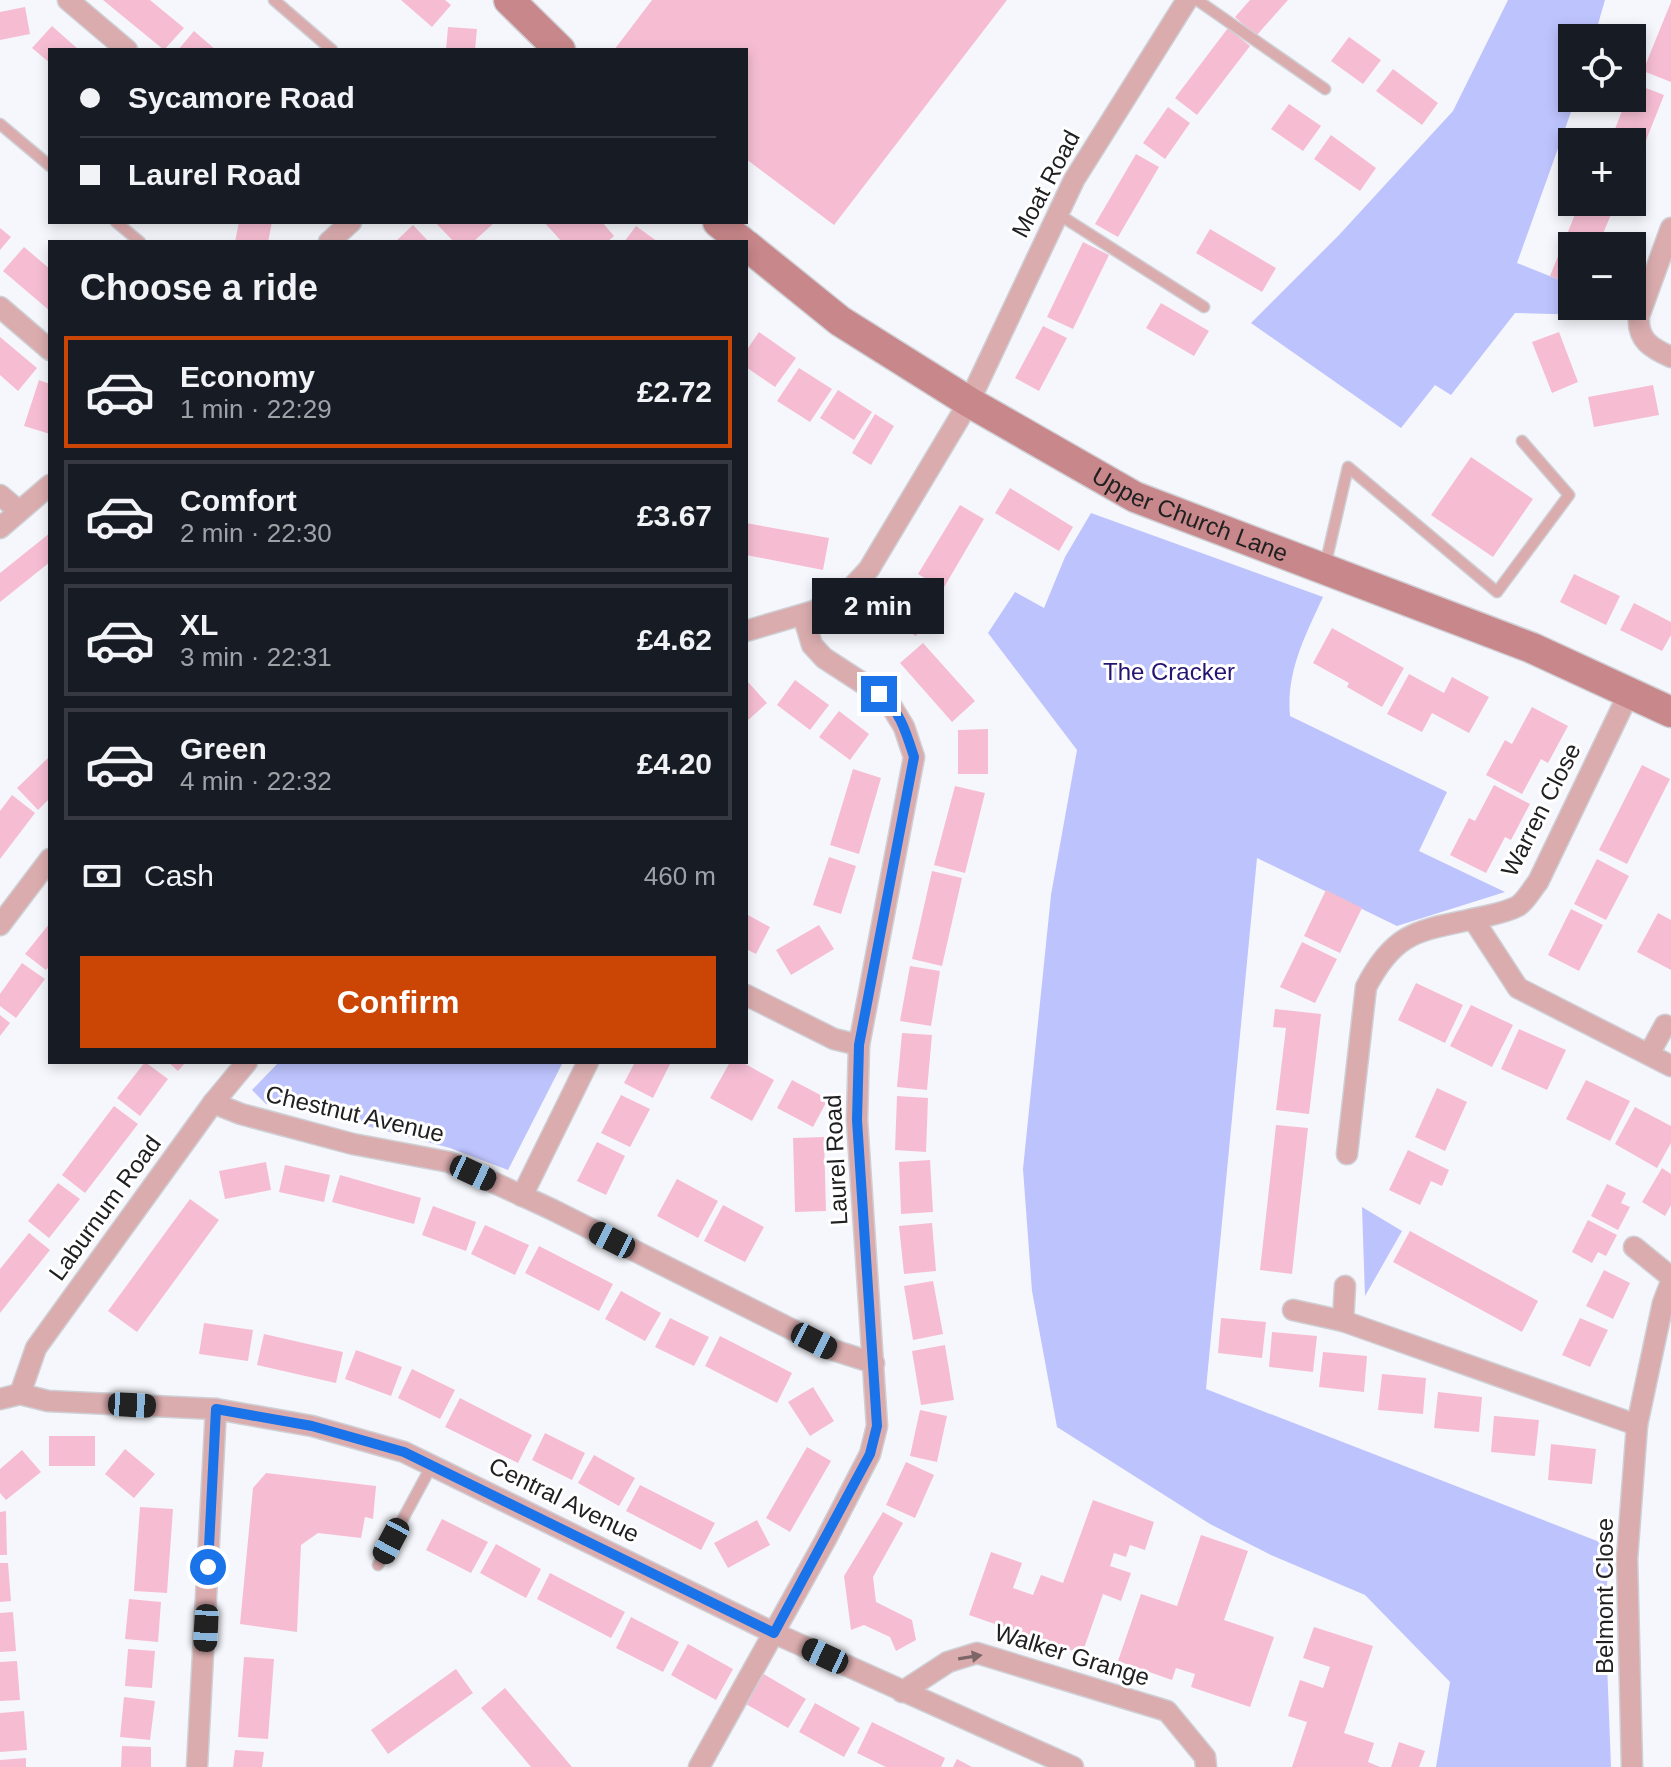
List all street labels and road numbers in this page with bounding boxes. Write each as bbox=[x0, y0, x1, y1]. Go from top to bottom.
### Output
street label: Moat Road bbox=[1006, 126, 1085, 242]
street label: Upper Church Lane bbox=[1088, 461, 1292, 567]
street label: Warren Close bbox=[1495, 739, 1586, 881]
street label: Chestnut Avenue bbox=[263, 1080, 447, 1147]
street label: Laurel Road bbox=[819, 1094, 852, 1226]
street label: Laburnum Road bbox=[43, 1130, 166, 1285]
street label: Central Avenue bbox=[485, 1452, 644, 1548]
street label: Belmont Close bbox=[1591, 1518, 1618, 1674]
street label: Walker Grange bbox=[991, 1618, 1153, 1691]

